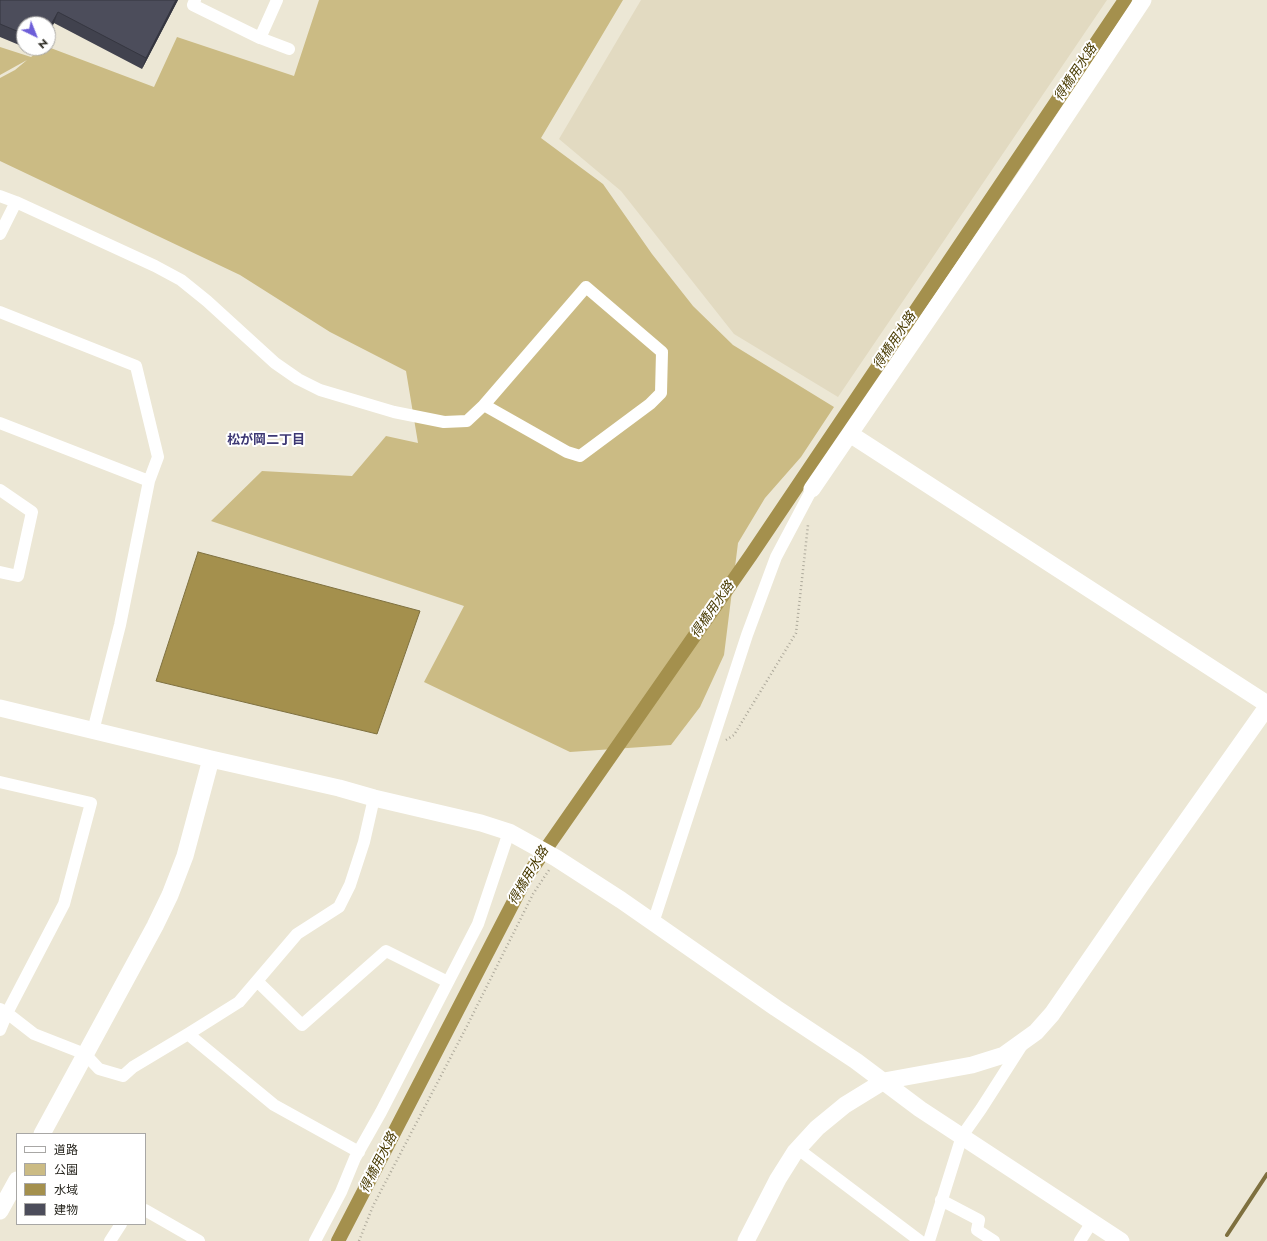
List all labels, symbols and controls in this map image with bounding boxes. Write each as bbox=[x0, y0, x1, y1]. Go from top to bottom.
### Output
north arrow bbox=[16, 16, 56, 56]
text: N bbox=[35, 35, 52, 53]
water label: 得橋用水路 bbox=[1051, 42, 1101, 104]
water label: 得橋用水路 bbox=[870, 310, 920, 372]
district label: 松が岡二丁目 bbox=[227, 433, 305, 449]
water label: 得橋用水路 bbox=[688, 579, 738, 641]
water label: 得橋用水路 bbox=[506, 844, 552, 908]
water label: 得橋用水路 bbox=[357, 1131, 401, 1195]
legend bbox=[16, 1133, 146, 1225]
text: 道路 bbox=[54, 1141, 78, 1159]
text: 公園 bbox=[54, 1161, 78, 1179]
text: 水域 bbox=[54, 1181, 78, 1199]
text: 建物 bbox=[54, 1201, 78, 1219]

